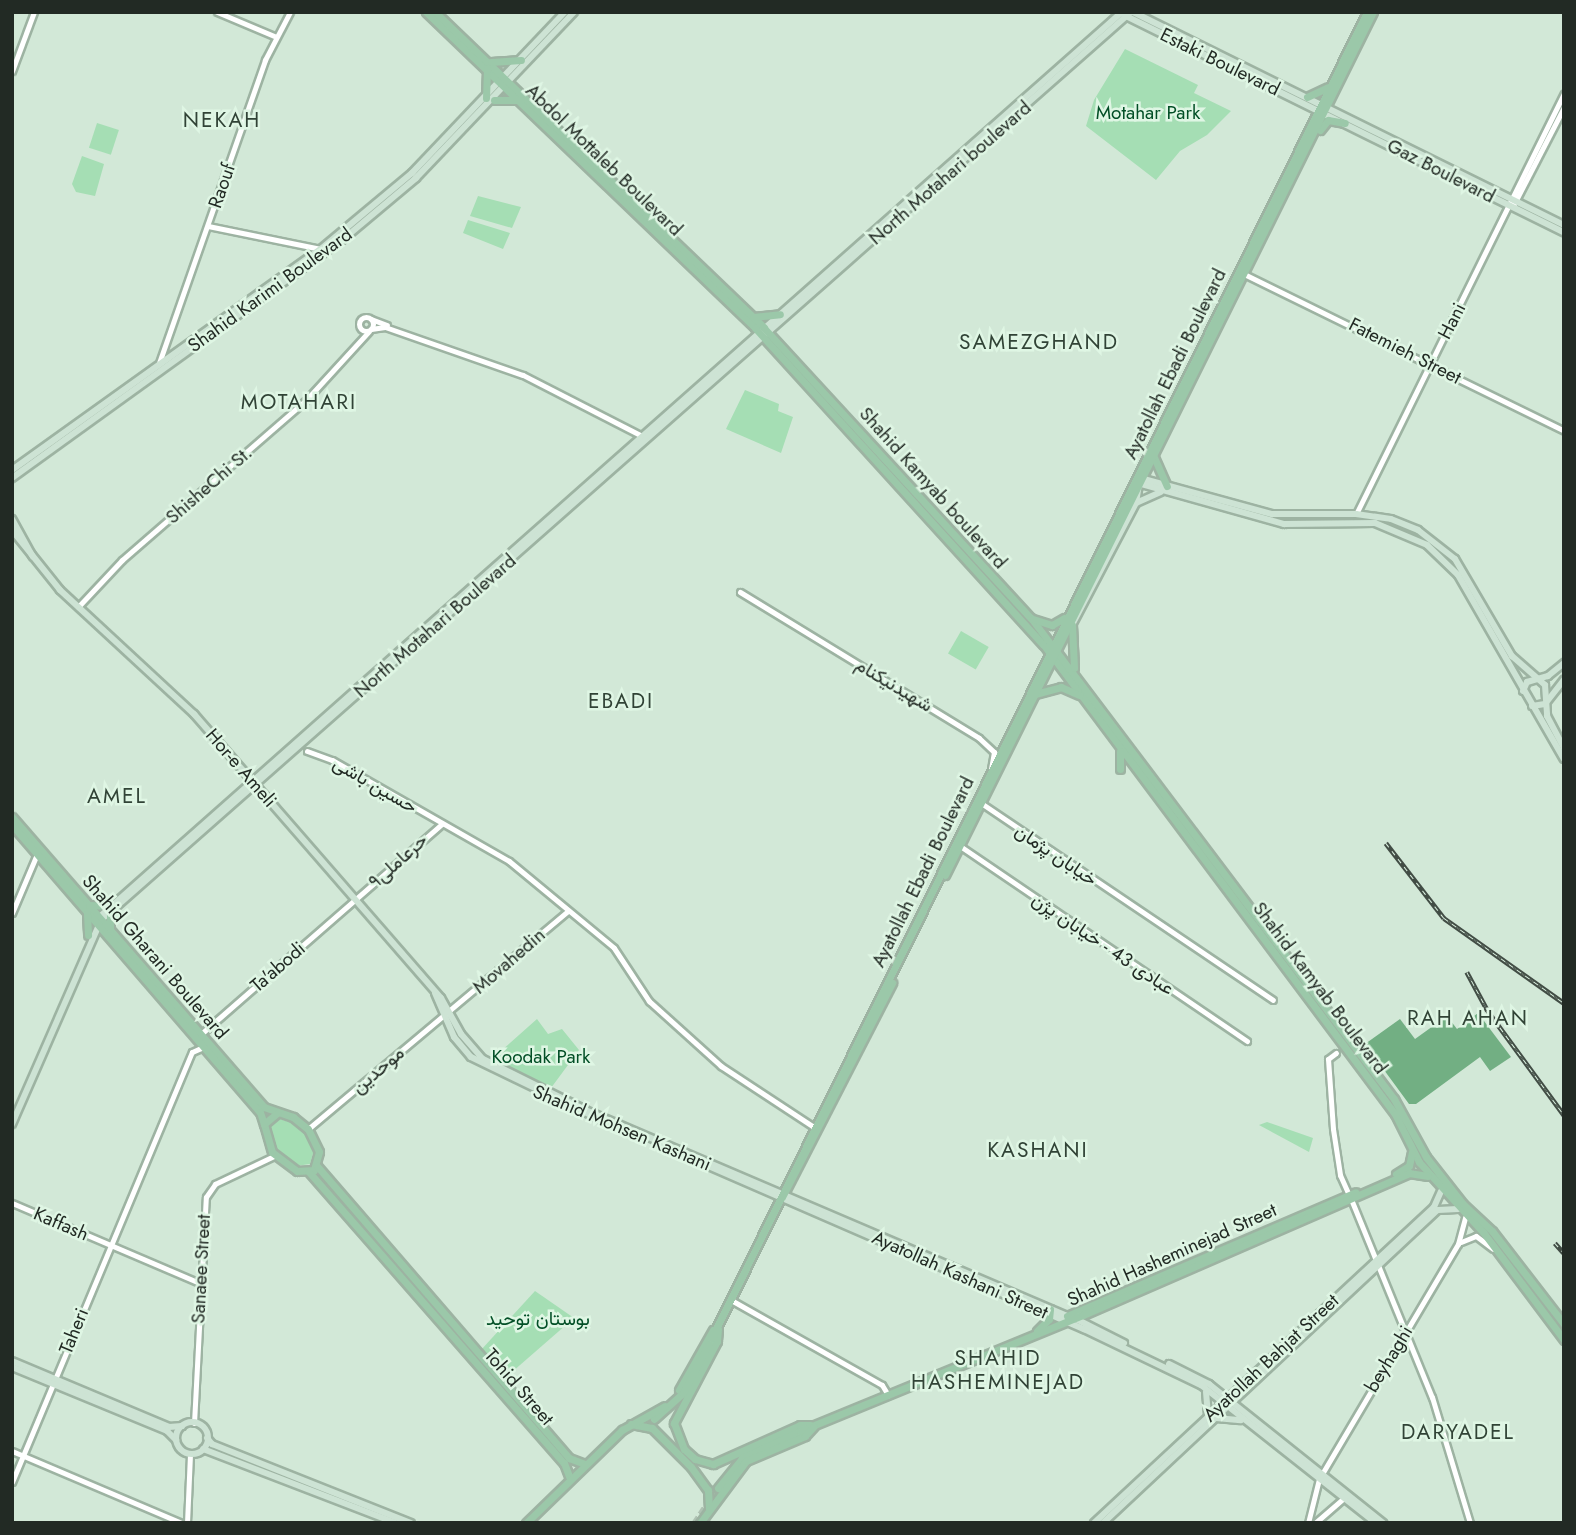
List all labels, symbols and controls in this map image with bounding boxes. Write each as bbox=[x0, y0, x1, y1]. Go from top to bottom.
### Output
street label: Estaki Boulevard bbox=[1156, 23, 1284, 101]
street label: Abdol Mottaleb Boulevard bbox=[521, 79, 687, 241]
street label: North Motahari boulevard bbox=[864, 96, 1036, 250]
park label: Motahar Park bbox=[1096, 102, 1200, 124]
district label: NEKAH bbox=[183, 107, 261, 133]
street label: Gaz Boulevard bbox=[1383, 134, 1499, 208]
street label: Raouf bbox=[204, 161, 240, 211]
street label: Shahid Karimi Boulevard bbox=[183, 223, 357, 357]
street label: Ayatollah Ebadi Boulevard bbox=[1119, 265, 1231, 463]
street label: Hani bbox=[1433, 299, 1471, 343]
street label: Fatemieh Street bbox=[1345, 313, 1465, 389]
district label: SAMEZGHAND bbox=[960, 329, 1118, 355]
district label: MOTAHARI bbox=[242, 389, 356, 415]
street label: Shahid Kamyab boulevard bbox=[854, 403, 1012, 573]
street label: ShisheChi St. bbox=[161, 441, 257, 529]
street label: North Motahari Boulevard bbox=[349, 549, 521, 703]
street label: شهیدنیکنام bbox=[851, 653, 937, 717]
district label: EBADI bbox=[589, 688, 653, 714]
street label: Hor-e Ameli bbox=[201, 724, 281, 812]
street label: حسین باشی bbox=[329, 752, 421, 818]
street label: Ayatollah Ebadi Boulevard bbox=[867, 773, 979, 971]
district label: AMEL bbox=[88, 783, 146, 809]
street label: خیابان پژمان bbox=[1011, 819, 1101, 891]
street label: حرعاملی۹ bbox=[364, 829, 432, 893]
street label: Shahid Gharani Boulevard bbox=[77, 870, 233, 1044]
street label: عبادی 43 - خیابان پژن bbox=[1028, 888, 1178, 1000]
street label: Shahid Kamyab Boulevard bbox=[1248, 898, 1392, 1078]
street label: Movahedin bbox=[468, 923, 550, 999]
street label: Ta'abodi bbox=[246, 937, 310, 997]
district label: RAH AHAN bbox=[1408, 1005, 1528, 1031]
street label: موحدین bbox=[347, 1041, 409, 1099]
park label: Koodak Park bbox=[492, 1046, 590, 1068]
street label: Shahid Mohsen Kashani bbox=[529, 1080, 715, 1176]
district label: KASHANI bbox=[988, 1137, 1088, 1163]
street label: Shahid Hasheminejad Street bbox=[1064, 1199, 1280, 1311]
street label: Kaffash bbox=[30, 1202, 92, 1246]
street label: Sanaee Street bbox=[187, 1214, 215, 1324]
street label: Ayatollah Kashani Street bbox=[868, 1226, 1052, 1324]
street label: Ayatollah Bahjat Street bbox=[1199, 1289, 1343, 1427]
street label: Taheri bbox=[55, 1305, 93, 1357]
park label: بوستان توحید bbox=[486, 1308, 590, 1330]
street label: beyhaghi bbox=[1360, 1322, 1418, 1396]
street label: Tohid Street bbox=[480, 1344, 558, 1430]
district label: SHAHID HASHEMINEJAD bbox=[912, 1345, 1084, 1395]
district label: DARYADEL bbox=[1402, 1419, 1514, 1445]

